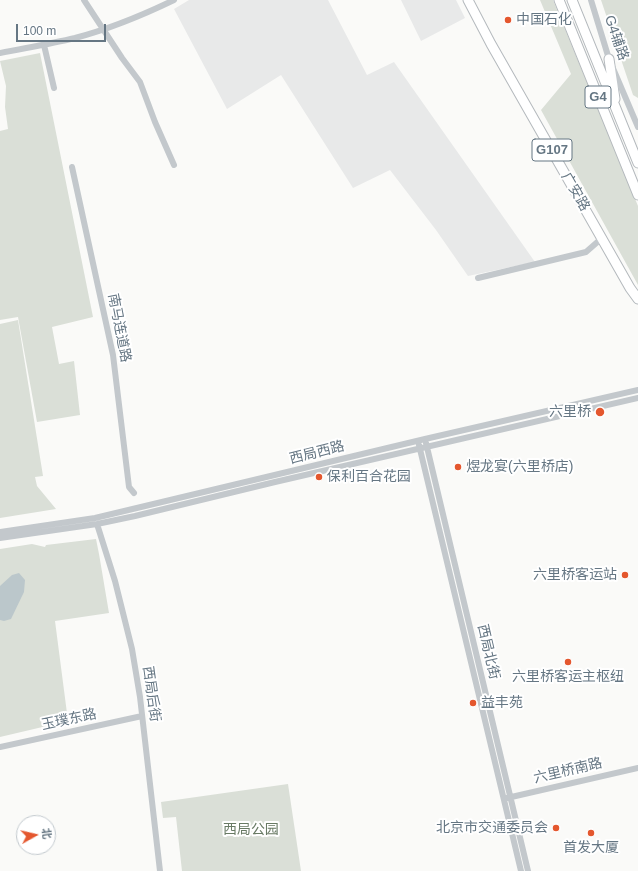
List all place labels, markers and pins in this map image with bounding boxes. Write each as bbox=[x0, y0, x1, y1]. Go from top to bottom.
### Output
place label: 中国石化 bbox=[516, 12, 572, 28]
marker: 中国石化 bbox=[503, 15, 513, 25]
place label: 六里桥 bbox=[549, 404, 591, 420]
marker: 六里桥 bbox=[594, 406, 606, 418]
place label: 煜龙宴(六里桥店) bbox=[466, 459, 573, 475]
marker: 煜龙宴(六里桥店) bbox=[453, 462, 463, 472]
place label: 保利百合花园 bbox=[327, 469, 411, 485]
marker: 保利百合花园 bbox=[314, 472, 324, 482]
place label: 六里桥客运站 bbox=[533, 567, 617, 583]
marker: 六里桥客运站 bbox=[620, 570, 630, 580]
marker: 六里桥客运主枢纽 bbox=[563, 657, 573, 667]
place label: 六里桥客运主枢纽 bbox=[512, 669, 624, 685]
place label: 益丰苑 bbox=[481, 695, 523, 711]
marker: 益丰苑 bbox=[468, 698, 478, 708]
place label: 北京市交通委员会 bbox=[436, 820, 548, 836]
marker: 北京市交通委员会 bbox=[551, 823, 561, 833]
marker: 首发大厦 bbox=[586, 828, 596, 838]
place label: 首发大厦 bbox=[563, 840, 619, 856]

